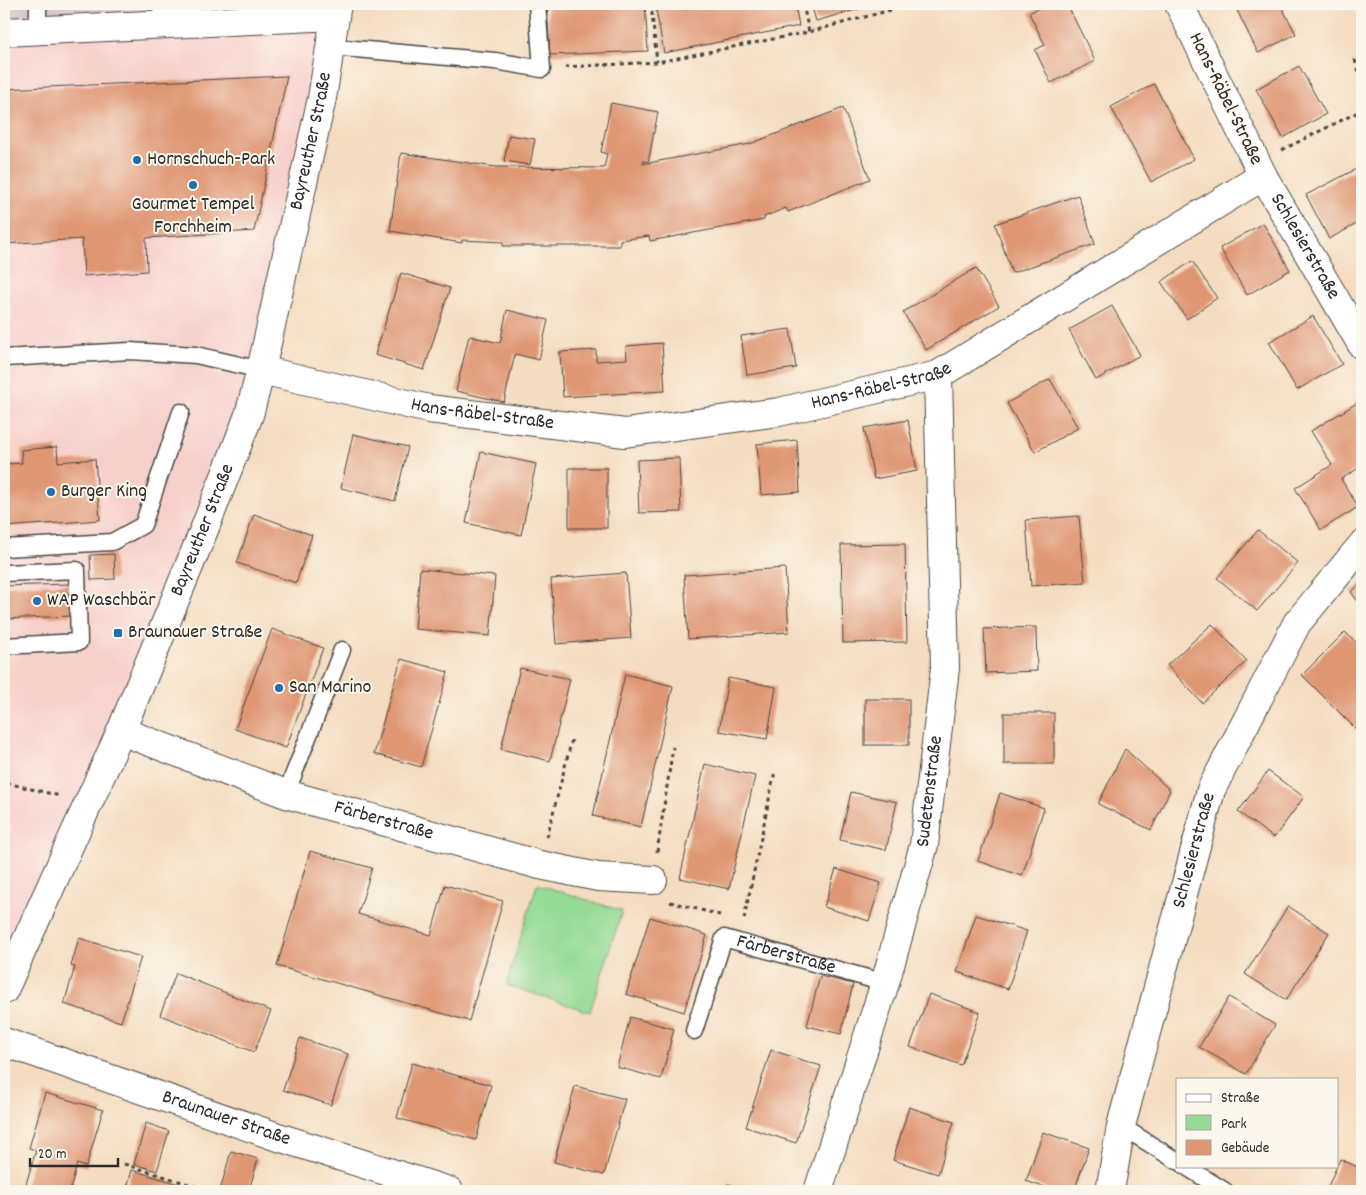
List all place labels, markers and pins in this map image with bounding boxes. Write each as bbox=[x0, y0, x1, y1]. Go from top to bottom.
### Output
place label: Hornschuch-Park bbox=[147, 146, 275, 174]
marker: Hornschuch-Park bbox=[131, 154, 143, 166]
marker: Gourmet Tempel Forchheim bbox=[187, 179, 199, 191]
place label: Gourmet Tempel Forchheim bbox=[132, 191, 255, 242]
place label: Burger King bbox=[61, 478, 147, 506]
marker: Burger King bbox=[45, 486, 57, 498]
place label: WAP Waschbär bbox=[47, 587, 156, 615]
marker: WAP Waschbär bbox=[31, 595, 43, 607]
place label: Braunauer Straße bbox=[128, 619, 262, 647]
marker: Braunauer Straße bbox=[112, 627, 124, 639]
place label: San Marino bbox=[289, 674, 371, 702]
marker: San Marino bbox=[273, 682, 285, 694]

